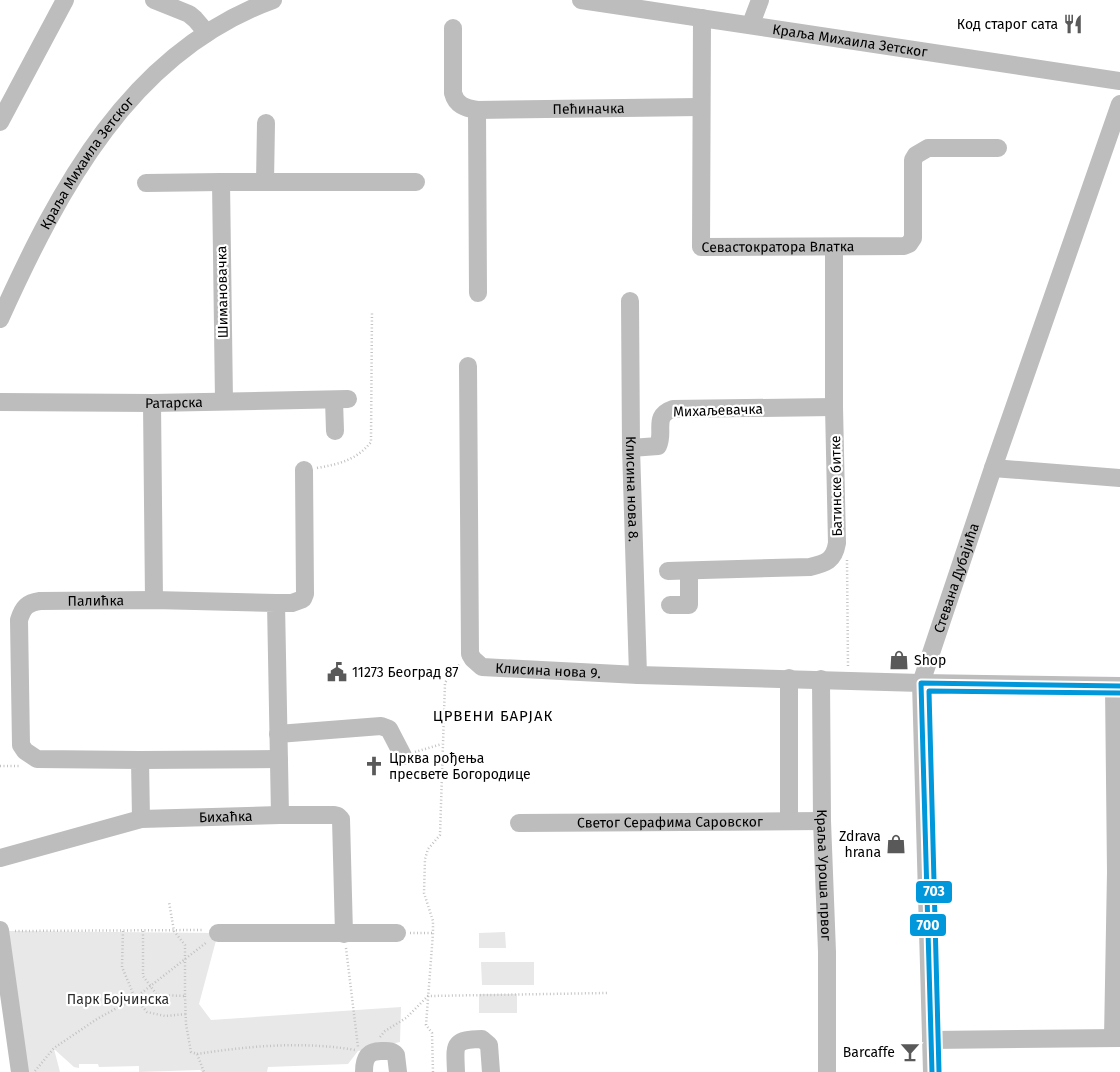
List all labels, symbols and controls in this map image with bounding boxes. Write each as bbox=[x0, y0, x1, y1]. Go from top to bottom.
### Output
restaurant icon: Код старог сата bbox=[1062, 13, 1084, 35]
place label: Код старог сата bbox=[957, 16, 1058, 33]
street label: Краља Михаила Зетског bbox=[771, 21, 929, 61]
street label: Краља Михаила Зетског bbox=[37, 93, 138, 233]
street label: Пећиначка bbox=[552, 100, 625, 118]
street label: Севастократора Влатка bbox=[702, 238, 854, 256]
street label: Шимановачка bbox=[213, 246, 232, 338]
street label: Ратарска bbox=[145, 394, 203, 412]
street label: Михаљевачка bbox=[673, 400, 763, 421]
street label: Батинске битке bbox=[827, 435, 846, 537]
street label: Клисина нова 8. bbox=[622, 436, 642, 542]
street label: Стевана Дубајића bbox=[930, 521, 983, 635]
street label: Палићка bbox=[67, 592, 124, 610]
shop icon: Shop bbox=[888, 649, 910, 671]
place label: Shop bbox=[914, 652, 946, 669]
street label: Клисина нова 9. bbox=[495, 660, 601, 682]
public building icon: 11273 Београд 87 bbox=[326, 661, 348, 683]
place label: 11273 Београд 87 bbox=[352, 664, 458, 681]
district label: ЦРВЕНИ БАРЈАК bbox=[433, 707, 553, 725]
place label: Црква рођења пресвете Богородице bbox=[389, 750, 531, 783]
church icon: Црква рођења пресвете Богородице bbox=[363, 755, 385, 777]
street label: Бихаћка bbox=[199, 808, 253, 826]
street label: Краља Уроша првог bbox=[813, 809, 835, 941]
street label: Светог Серафима Саровског bbox=[577, 813, 763, 832]
place label: Zdrava hrana bbox=[839, 828, 881, 861]
shop icon: Zdrava hrana bbox=[885, 833, 907, 855]
line badge: 703 bbox=[915, 880, 953, 904]
text: 703 bbox=[923, 883, 945, 900]
line badge: 700 bbox=[909, 913, 947, 937]
text: 700 bbox=[917, 917, 939, 934]
park label: Парк Бојчинска bbox=[67, 991, 169, 1008]
bar icon: Barcaffe bbox=[899, 1041, 921, 1063]
place label: Barcaffe bbox=[843, 1044, 895, 1061]

